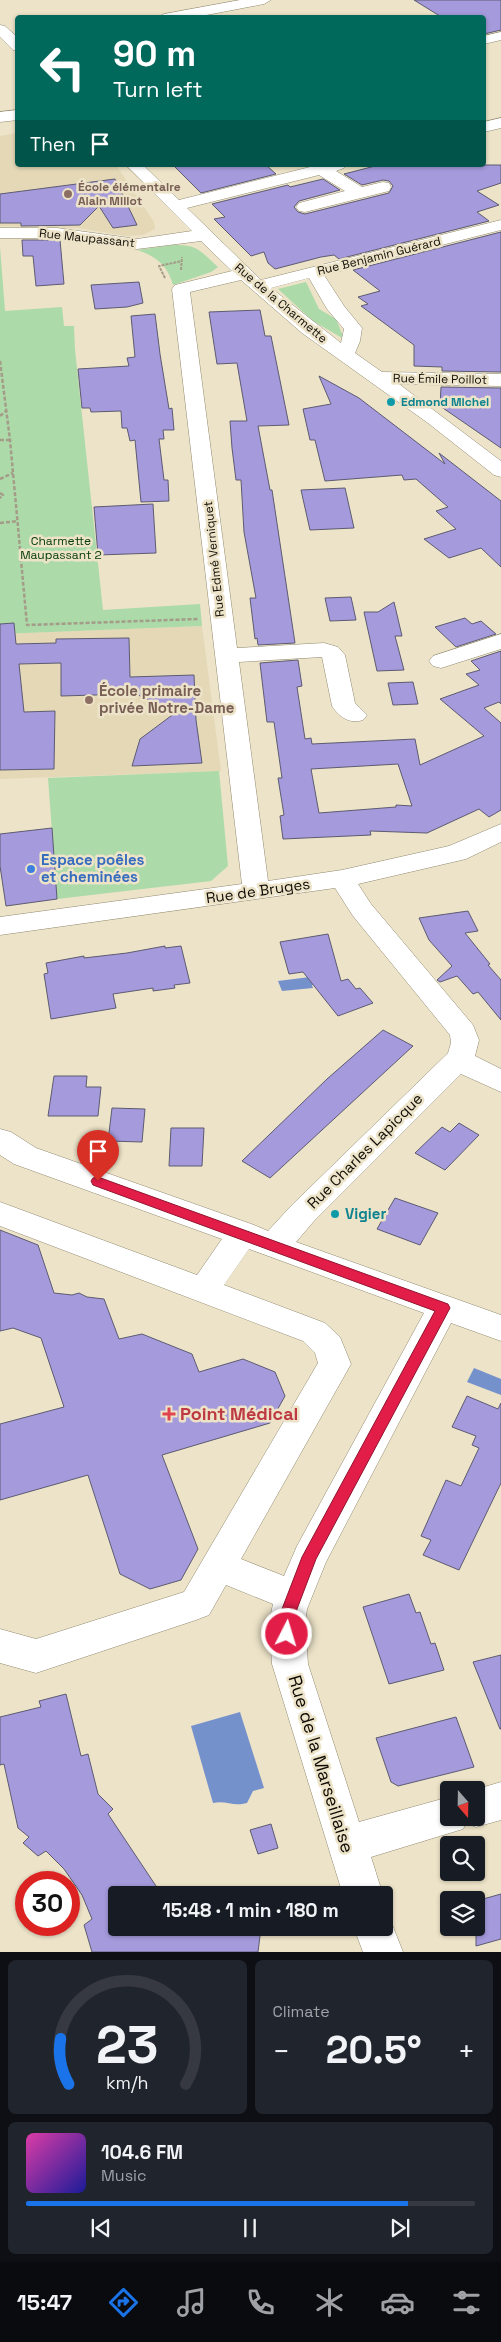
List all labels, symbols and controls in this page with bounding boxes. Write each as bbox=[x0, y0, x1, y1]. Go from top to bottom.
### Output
text: 90 m bbox=[113, 32, 196, 76]
icon: left bbox=[30, 35, 95, 100]
text: Turn left bbox=[113, 75, 203, 103]
icon: arrive bbox=[86, 130, 114, 158]
text: Then bbox=[30, 132, 76, 157]
place label: École élémentaire Alain Millot bbox=[78, 179, 181, 209]
marker: École élémentaire Alain Millot bbox=[62, 188, 74, 200]
street label: Rue Maupassant bbox=[38, 225, 136, 251]
street label: Rue Benjamin Guérard bbox=[316, 233, 442, 279]
street label: Rue de la Charmette bbox=[231, 259, 331, 347]
street label: Rue Émile Poillot bbox=[393, 370, 487, 388]
place label: Edmond Michel bbox=[401, 394, 489, 410]
marker: Edmond Michel bbox=[385, 396, 397, 408]
street label: Rue Edmé Verniquet bbox=[200, 500, 228, 618]
park label: Charmette Maupassant 2 bbox=[20, 533, 102, 563]
place label: École primaire privée Notre-Dame bbox=[99, 681, 235, 717]
marker: École primaire privée Notre-Dame bbox=[83, 694, 95, 706]
place label: Espace poêles et cheminées bbox=[41, 850, 145, 886]
marker: Espace poêles et cheminées bbox=[25, 863, 37, 875]
street label: Rue de Bruges bbox=[205, 874, 311, 907]
street label: Rue Charles Lapicque bbox=[303, 1089, 426, 1212]
pin bbox=[77, 1130, 119, 1181]
icon: arrive bbox=[84, 1137, 112, 1165]
place label: Vigier bbox=[345, 1204, 386, 1223]
marker: Vigier bbox=[329, 1208, 341, 1220]
place label: Point Médical bbox=[180, 1402, 298, 1425]
marker: Point Médical bbox=[162, 1407, 176, 1421]
position arrow bbox=[260, 1607, 312, 1659]
street label: Rue de la Marseillaise bbox=[283, 1672, 359, 1856]
north arrow bbox=[440, 1781, 485, 1826]
map controls bbox=[440, 1781, 485, 1936]
button: search bbox=[440, 1836, 485, 1881]
speed limit sign: 30 bbox=[15, 1871, 80, 1936]
button: layers bbox=[440, 1891, 485, 1936]
text: 15:48 · 1 min · 180 m bbox=[162, 1898, 339, 1923]
text: Climate bbox=[273, 2001, 330, 2022]
text: 23 bbox=[96, 2012, 159, 2078]
text: 20.5° bbox=[326, 2026, 422, 2074]
text: − bbox=[273, 2033, 290, 2069]
text: + bbox=[458, 2033, 475, 2069]
text: km/h bbox=[106, 2071, 149, 2094]
text: 104.6 FM bbox=[101, 2140, 183, 2165]
text: Music bbox=[101, 2165, 147, 2186]
icon: previous bbox=[87, 2214, 115, 2242]
icon: pause bbox=[236, 2214, 264, 2242]
icon: next bbox=[386, 2214, 414, 2242]
icon: directions bbox=[106, 2285, 141, 2320]
icon: music bbox=[174, 2285, 209, 2320]
icon: phone bbox=[243, 2285, 278, 2320]
icon: climate bbox=[312, 2285, 347, 2320]
icon: car bbox=[380, 2285, 415, 2320]
icon: filters bbox=[449, 2285, 484, 2320]
text: 15:47 bbox=[17, 2288, 72, 2316]

